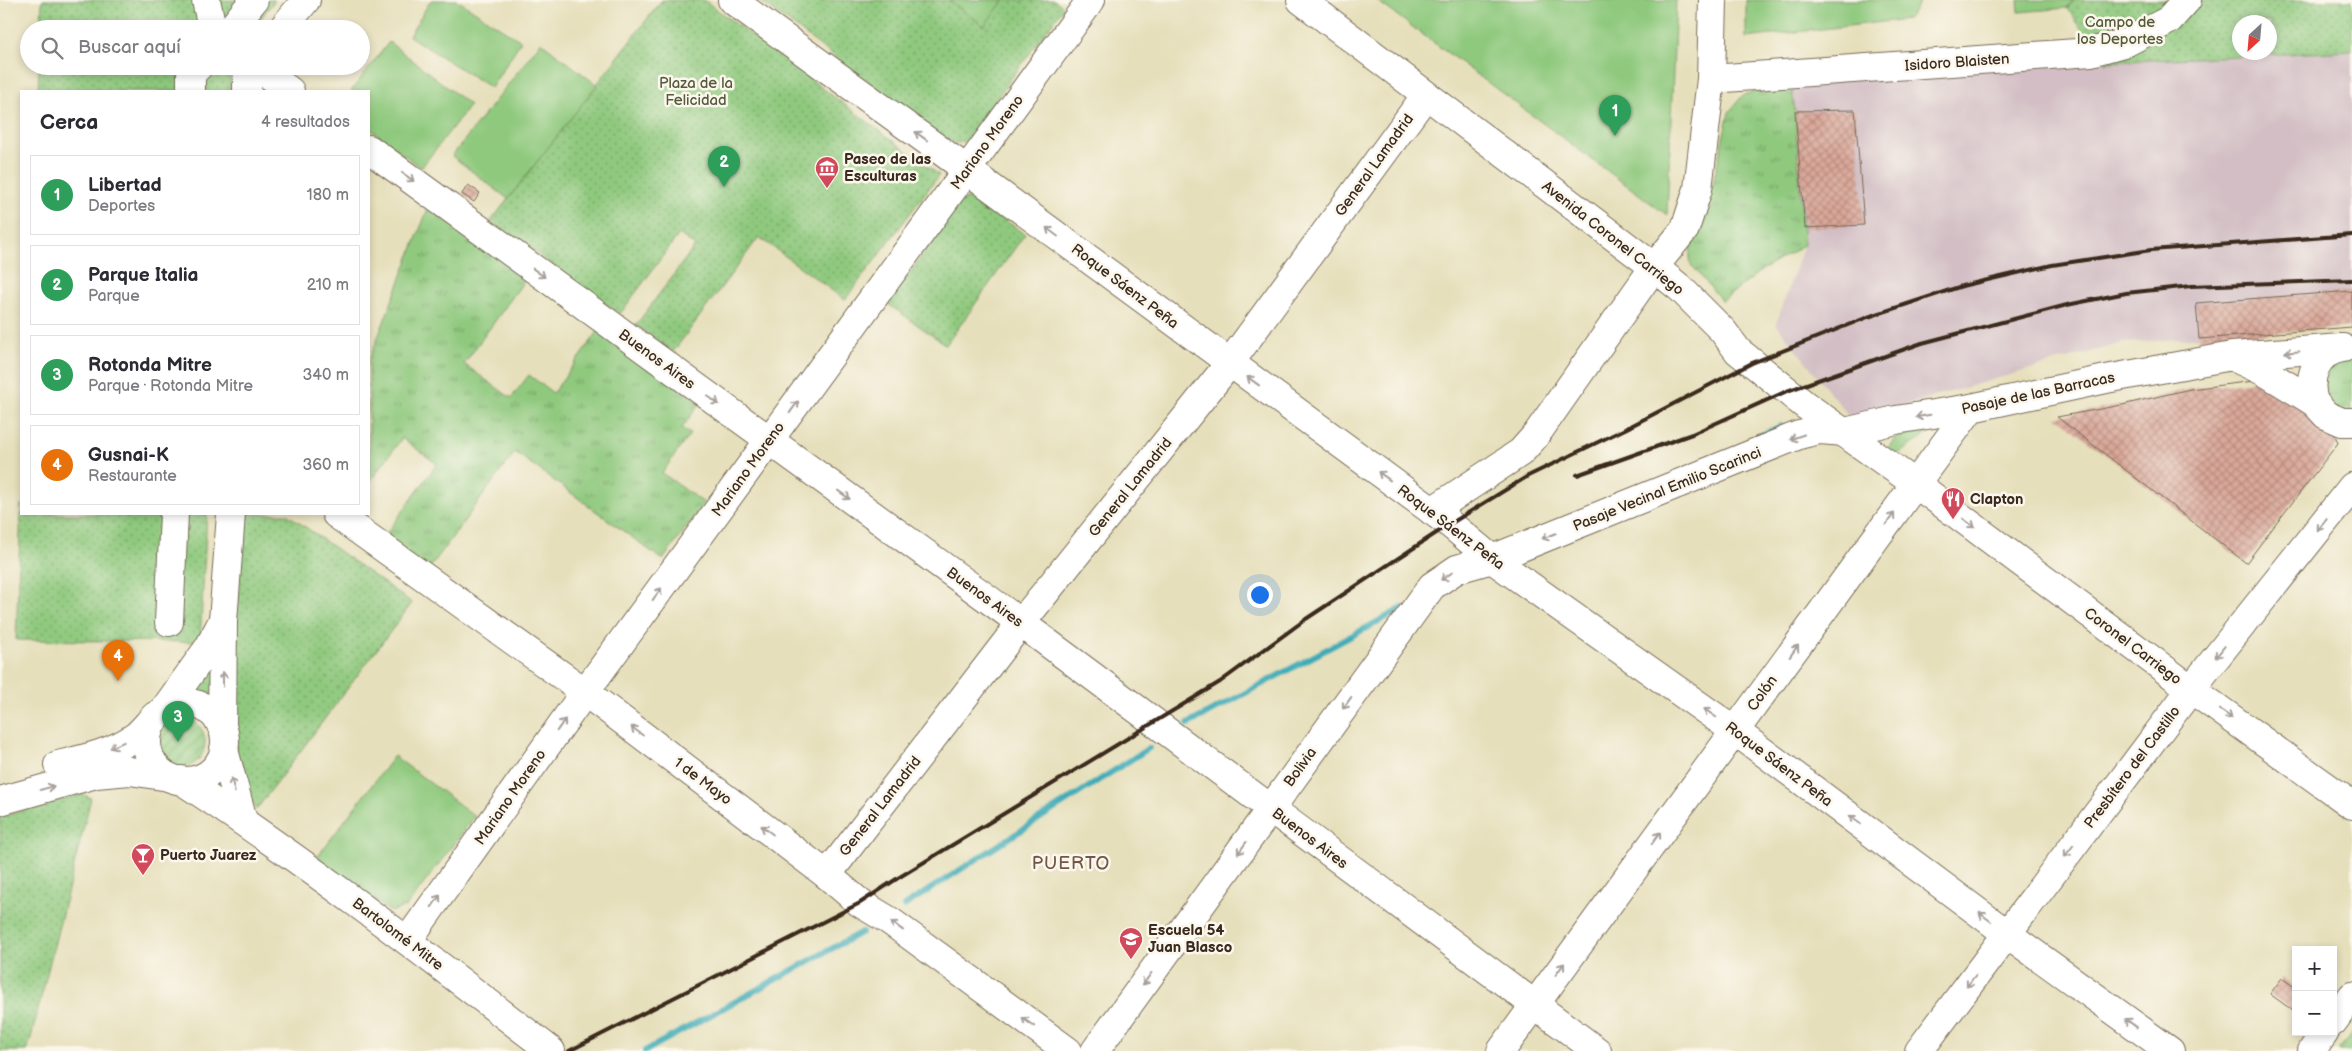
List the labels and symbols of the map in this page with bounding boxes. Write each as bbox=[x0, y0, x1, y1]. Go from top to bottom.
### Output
park label: Campo de los Deportes bbox=[2077, 13, 2164, 49]
north arrow bbox=[2232, 15, 2277, 60]
street label: Isidoro Blaisten bbox=[1904, 49, 2010, 76]
park label: Plaza de la Felicidad bbox=[659, 74, 733, 110]
street label: Mariano Moreno bbox=[947, 91, 1028, 193]
pin: 1 bbox=[1599, 95, 1631, 136]
street label: General Lamadrid bbox=[1331, 110, 1418, 220]
one-way arrow bbox=[914, 131, 928, 141]
pin: 2 bbox=[708, 146, 740, 187]
place label: Paseo de las Esculturas bbox=[844, 150, 931, 186]
museum icon: Paseo de las Esculturas bbox=[814, 155, 840, 189]
one-way arrow bbox=[401, 172, 414, 183]
street label: Avenida Coronel Carriego bbox=[1538, 177, 1687, 300]
one-way arrow bbox=[1045, 227, 1059, 237]
street label: Roque Sáenz Peña bbox=[1067, 240, 1182, 333]
one-way arrow bbox=[532, 268, 546, 278]
street label: Buenos Aires bbox=[615, 325, 699, 394]
one-way arrow bbox=[2284, 347, 2300, 356]
street label: Pasaje de las Barracas bbox=[1960, 368, 2117, 419]
one-way arrow bbox=[1246, 376, 1260, 386]
one-way arrow bbox=[706, 395, 720, 405]
one-way arrow bbox=[789, 400, 799, 414]
one-way arrow bbox=[1915, 411, 1931, 421]
street label: Mariano Moreno bbox=[708, 418, 789, 520]
one-way arrow bbox=[1790, 433, 1805, 442]
street label: General Lamadrid bbox=[1085, 434, 1176, 541]
street label: Pasaje Vecinal Emilio Scarinci bbox=[1570, 443, 1764, 536]
one-way arrow bbox=[1378, 471, 1391, 482]
street label: Roque Sáenz Peña bbox=[1393, 481, 1508, 574]
restaurant icon: Clapton bbox=[1940, 486, 1966, 520]
one-way arrow bbox=[837, 490, 851, 501]
place label: Clapton bbox=[1970, 490, 2023, 509]
one-way arrow bbox=[1885, 513, 1895, 527]
one-way arrow bbox=[1962, 518, 1975, 529]
one-way arrow bbox=[2316, 519, 2327, 532]
one-way arrow bbox=[1541, 533, 1556, 542]
street label: Buenos Aires bbox=[943, 563, 1027, 632]
one-way arrow bbox=[1440, 571, 1454, 581]
your location bbox=[1247, 582, 1273, 608]
one-way arrow bbox=[651, 588, 662, 601]
street label: Coronel Carriego bbox=[2080, 604, 2185, 689]
pin: 4 bbox=[102, 640, 134, 681]
one-way arrow bbox=[1789, 644, 1799, 658]
one-way arrow bbox=[2215, 646, 2226, 659]
one-way arrow bbox=[218, 671, 227, 687]
street label: Colón bbox=[1743, 672, 1782, 715]
one-way arrow bbox=[1342, 696, 1352, 710]
pin: 3 bbox=[162, 701, 194, 742]
street label: Presbítero del Castillo bbox=[2080, 702, 2185, 832]
one-way arrow bbox=[1703, 708, 1717, 718]
one-way arrow bbox=[2219, 709, 2233, 719]
one-way arrow bbox=[556, 718, 566, 732]
street label: Roque Sáenz Peña bbox=[1721, 718, 1836, 811]
one-way arrow bbox=[631, 726, 644, 737]
one-way arrow bbox=[110, 741, 125, 751]
street label: Bolivia bbox=[1280, 744, 1321, 791]
street label: Mariano Moreno bbox=[470, 746, 550, 849]
street label: General Lamadrid bbox=[835, 752, 925, 860]
street label: 1 de Mayo bbox=[670, 753, 735, 809]
one-way arrow bbox=[228, 777, 238, 793]
one-way arrow bbox=[39, 782, 55, 792]
street label: Buenos Aires bbox=[1268, 804, 1352, 873]
one-way arrow bbox=[1848, 815, 1862, 825]
one-way arrow bbox=[761, 824, 774, 835]
one-way arrow bbox=[1651, 832, 1662, 845]
one-way arrow bbox=[1237, 841, 1247, 855]
bar icon: Puerto Juarez bbox=[130, 842, 156, 876]
one-way arrow bbox=[2063, 844, 2074, 857]
place label: Puerto Juarez bbox=[160, 846, 257, 865]
district label: PUERTO bbox=[1032, 853, 1110, 874]
street label: Bartolomé Mitre bbox=[348, 894, 447, 975]
one-way arrow bbox=[431, 894, 441, 908]
one-way arrow bbox=[1978, 912, 1992, 922]
one-way arrow bbox=[891, 921, 904, 932]
place label: Escuela 54 Juan Blasco bbox=[1148, 921, 1233, 957]
school or university icon: Escuela 54 Juan Blasco bbox=[1118, 926, 1144, 960]
one-way arrow bbox=[1555, 963, 1566, 976]
one-way arrow bbox=[1141, 972, 1152, 986]
one-way arrow bbox=[1966, 974, 1976, 988]
one-way arrow bbox=[1021, 1017, 1035, 1027]
one-way arrow bbox=[2125, 1017, 2138, 1028]

